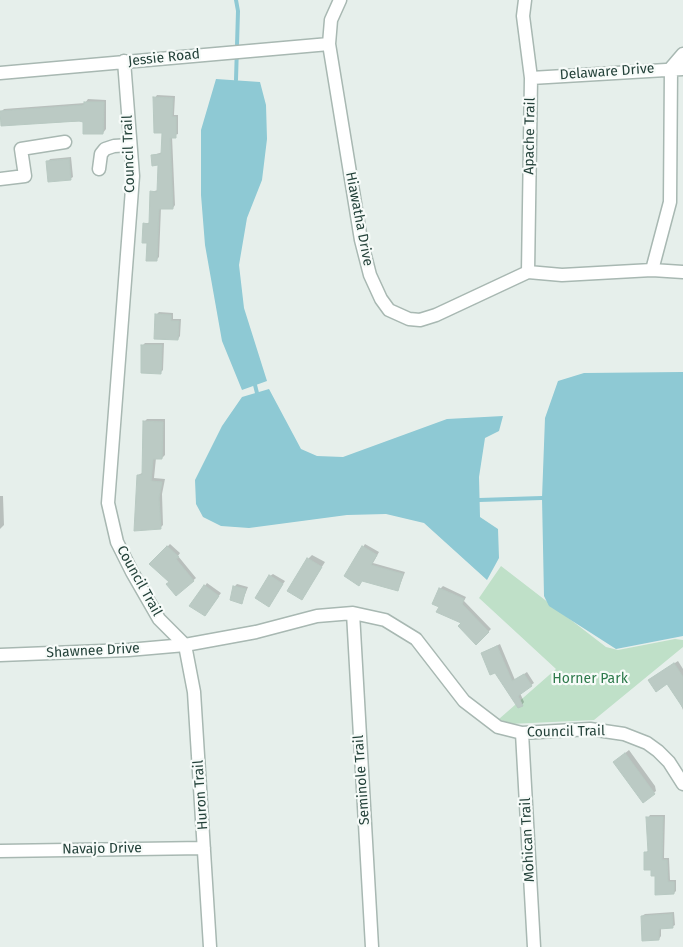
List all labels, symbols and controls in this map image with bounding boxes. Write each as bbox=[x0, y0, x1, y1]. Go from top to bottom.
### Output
street label: Jessie Road bbox=[127, 46, 201, 70]
street label: Delaware Drive bbox=[559, 60, 655, 84]
street label: Apache Trail bbox=[521, 97, 539, 175]
street label: Council Trail bbox=[119, 115, 139, 193]
street label: Hiawatha Drive bbox=[342, 170, 376, 268]
street label: Council Trail bbox=[113, 543, 165, 619]
street label: Shawnee Drive bbox=[46, 640, 140, 662]
park label: Horner Park bbox=[552, 671, 628, 687]
street label: Council Trail bbox=[527, 723, 605, 741]
street label: Seminole Trail bbox=[350, 734, 374, 826]
street label: Huron Trail bbox=[190, 759, 212, 831]
street label: Mohican Trail bbox=[517, 797, 539, 883]
street label: Navajo Drive bbox=[62, 840, 142, 858]

